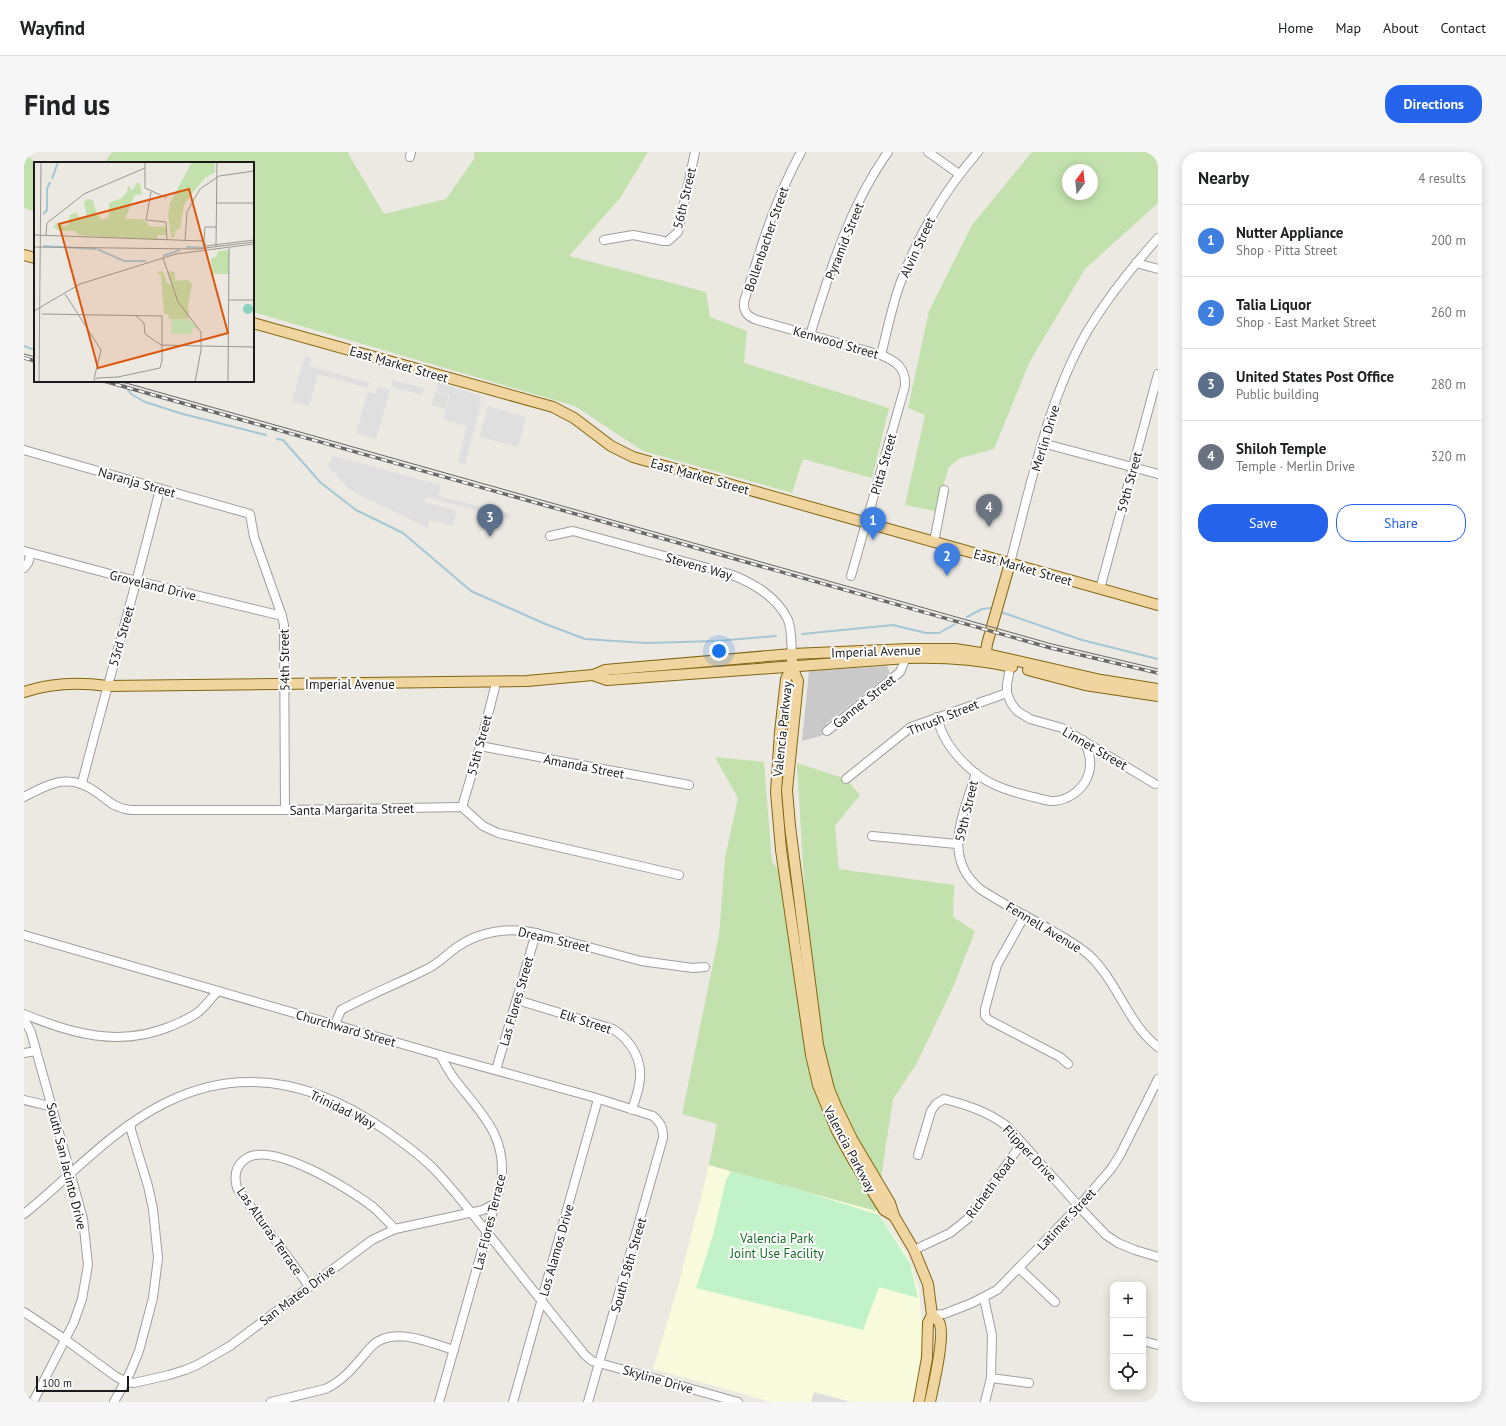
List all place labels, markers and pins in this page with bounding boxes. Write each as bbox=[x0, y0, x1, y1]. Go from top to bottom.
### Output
pin: 4 bbox=[976, 494, 1002, 527]
pin: 3 bbox=[477, 504, 503, 537]
pin: 1 bbox=[860, 507, 886, 540]
pin: 2 bbox=[934, 543, 960, 576]

